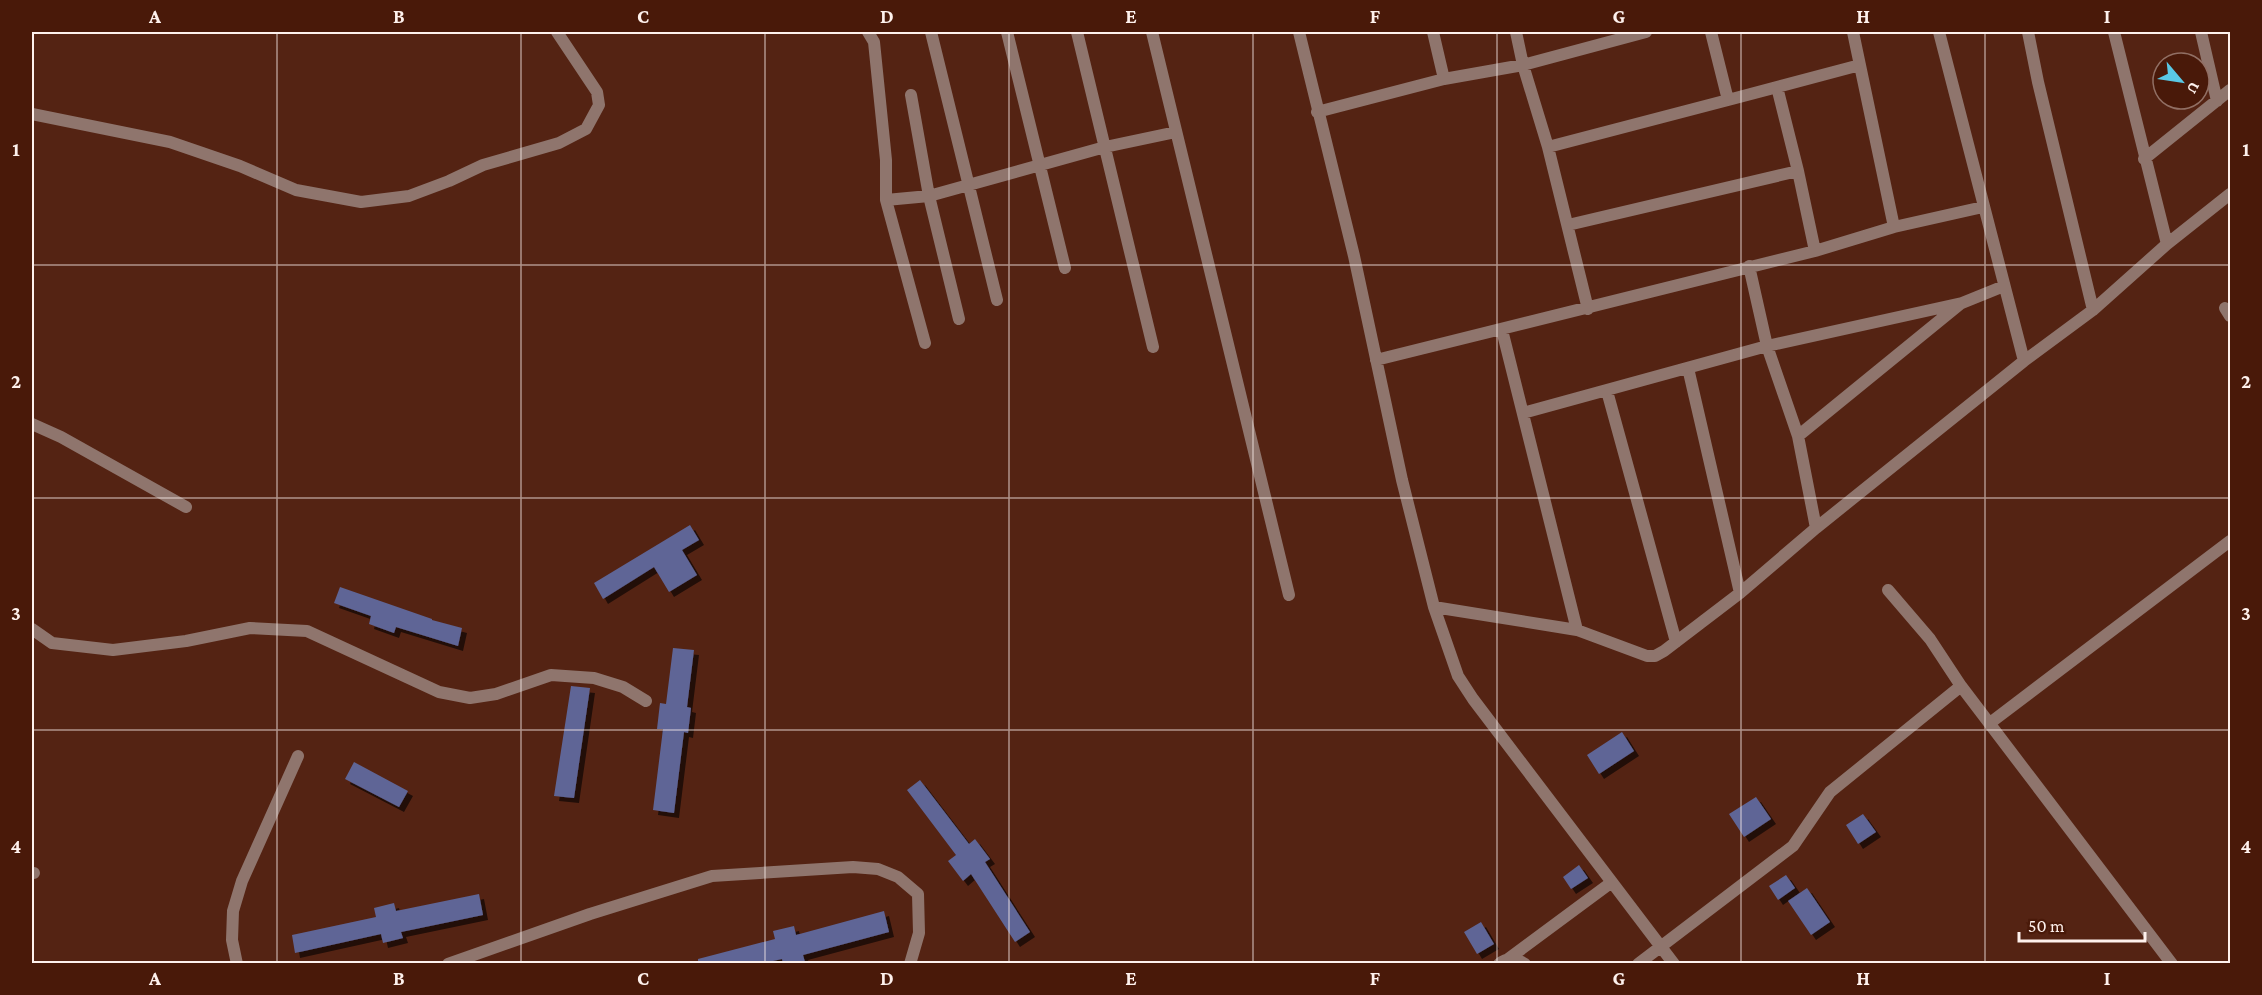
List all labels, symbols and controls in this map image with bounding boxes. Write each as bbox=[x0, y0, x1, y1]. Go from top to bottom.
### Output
text: A bbox=[148, 5, 162, 27]
text: B bbox=[393, 5, 405, 27]
text: C bbox=[637, 5, 649, 27]
text: D bbox=[880, 5, 894, 27]
text: E bbox=[1125, 5, 1137, 27]
text: F bbox=[1370, 5, 1381, 27]
text: G bbox=[1613, 5, 1626, 27]
text: H bbox=[1856, 5, 1870, 27]
text: I bbox=[2104, 5, 2111, 27]
north arrow bbox=[2151, 51, 2211, 111]
text: U bbox=[2184, 79, 2204, 97]
text: 1 bbox=[12, 138, 20, 160]
text: 1 bbox=[2242, 138, 2250, 160]
text: 2 bbox=[11, 370, 21, 392]
text: 2 bbox=[2241, 370, 2251, 392]
text: 3 bbox=[11, 602, 21, 624]
text: 3 bbox=[2241, 602, 2251, 624]
text: 4 bbox=[11, 835, 22, 857]
text: 4 bbox=[2241, 835, 2252, 857]
scale bar bbox=[2019, 905, 2145, 943]
text: 50 m bbox=[2028, 916, 2065, 936]
text: A bbox=[148, 967, 162, 989]
text: B bbox=[393, 967, 405, 989]
text: C bbox=[637, 967, 649, 989]
text: D bbox=[880, 967, 894, 989]
text: E bbox=[1125, 967, 1137, 989]
text: F bbox=[1370, 967, 1381, 989]
text: G bbox=[1613, 967, 1626, 989]
text: H bbox=[1856, 967, 1870, 989]
text: I bbox=[2104, 967, 2111, 989]

